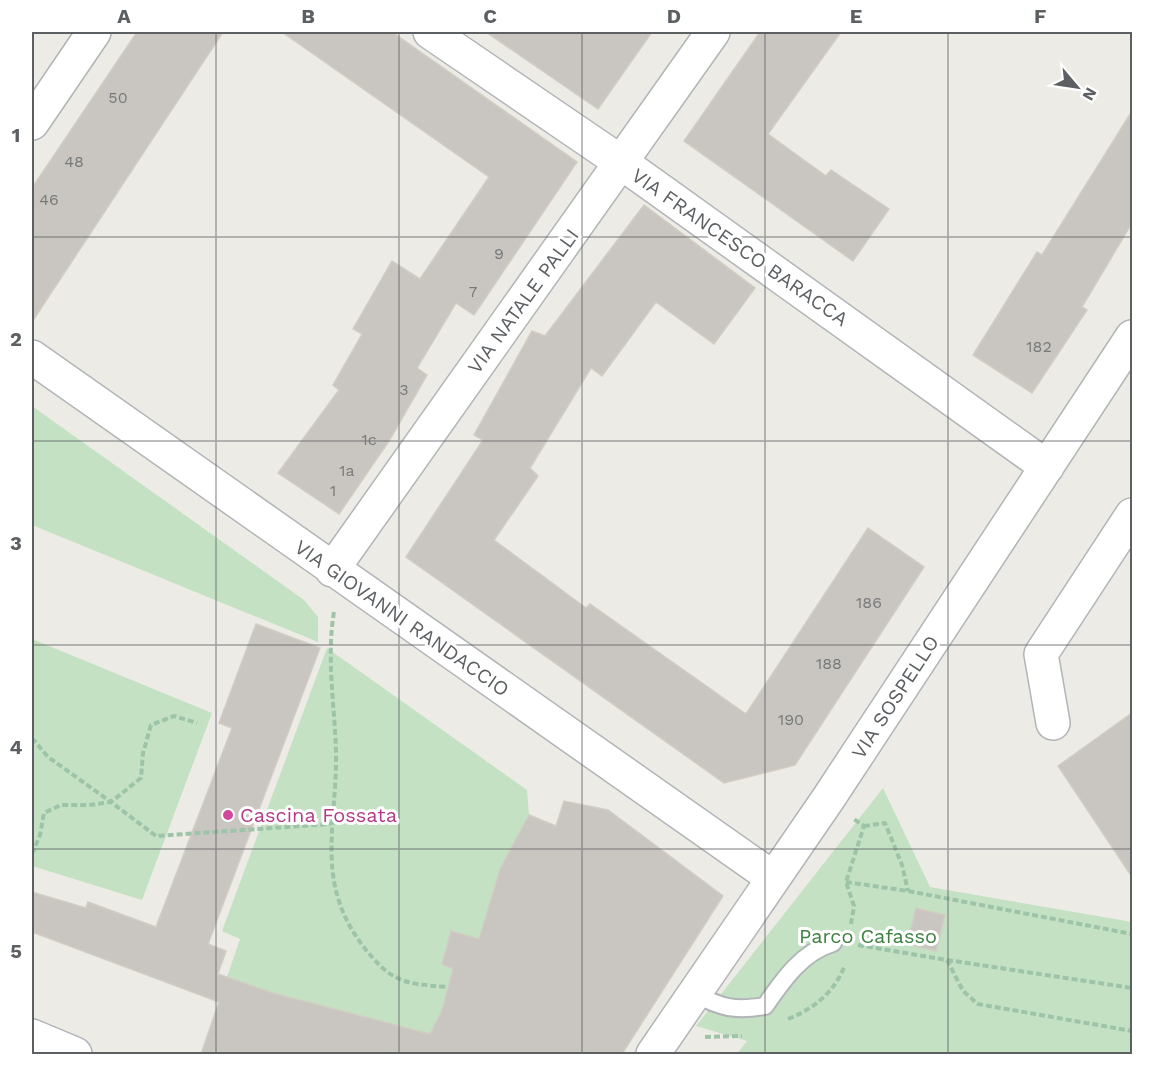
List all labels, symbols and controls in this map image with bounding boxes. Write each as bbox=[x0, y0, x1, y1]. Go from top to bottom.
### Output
text: A bbox=[117, 4, 131, 28]
text: B bbox=[301, 4, 315, 28]
text: C bbox=[483, 4, 497, 28]
text: D bbox=[667, 4, 681, 28]
text: E bbox=[850, 4, 862, 28]
text: F bbox=[1034, 4, 1046, 28]
north arrow bbox=[1047, 57, 1107, 117]
text: N bbox=[1078, 84, 1101, 104]
house number: 50 bbox=[108, 88, 128, 107]
text: 1 bbox=[12, 123, 20, 147]
house number: 48 bbox=[64, 152, 84, 171]
street label: VIA FRANCESCO BARACCA bbox=[627, 163, 853, 331]
house number: 46 bbox=[39, 190, 59, 209]
street label: VIA NATALE PALLI bbox=[462, 224, 584, 378]
house number: 9 bbox=[494, 244, 504, 263]
house number: 7 bbox=[469, 282, 478, 301]
text: 2 bbox=[10, 327, 22, 351]
house number: 182 bbox=[1026, 337, 1052, 356]
house number: 3 bbox=[399, 380, 409, 399]
house number: 1c bbox=[361, 430, 377, 449]
house number: 1a bbox=[339, 461, 355, 480]
house number: 1 bbox=[330, 481, 336, 500]
text: 3 bbox=[10, 531, 22, 555]
street label: VIA GIOVANNI RANDACCIO bbox=[290, 535, 514, 701]
house number: 186 bbox=[856, 593, 882, 612]
street label: VIA SOSPELLO bbox=[846, 631, 944, 763]
house number: 188 bbox=[816, 654, 842, 673]
house number: 190 bbox=[778, 710, 804, 729]
text: 4 bbox=[10, 735, 23, 759]
place label: Cascina Fossata bbox=[240, 803, 397, 827]
marker: Cascina Fossata bbox=[221, 808, 235, 822]
park label: Parco Cafasso bbox=[799, 924, 937, 948]
text: 5 bbox=[10, 939, 22, 963]

